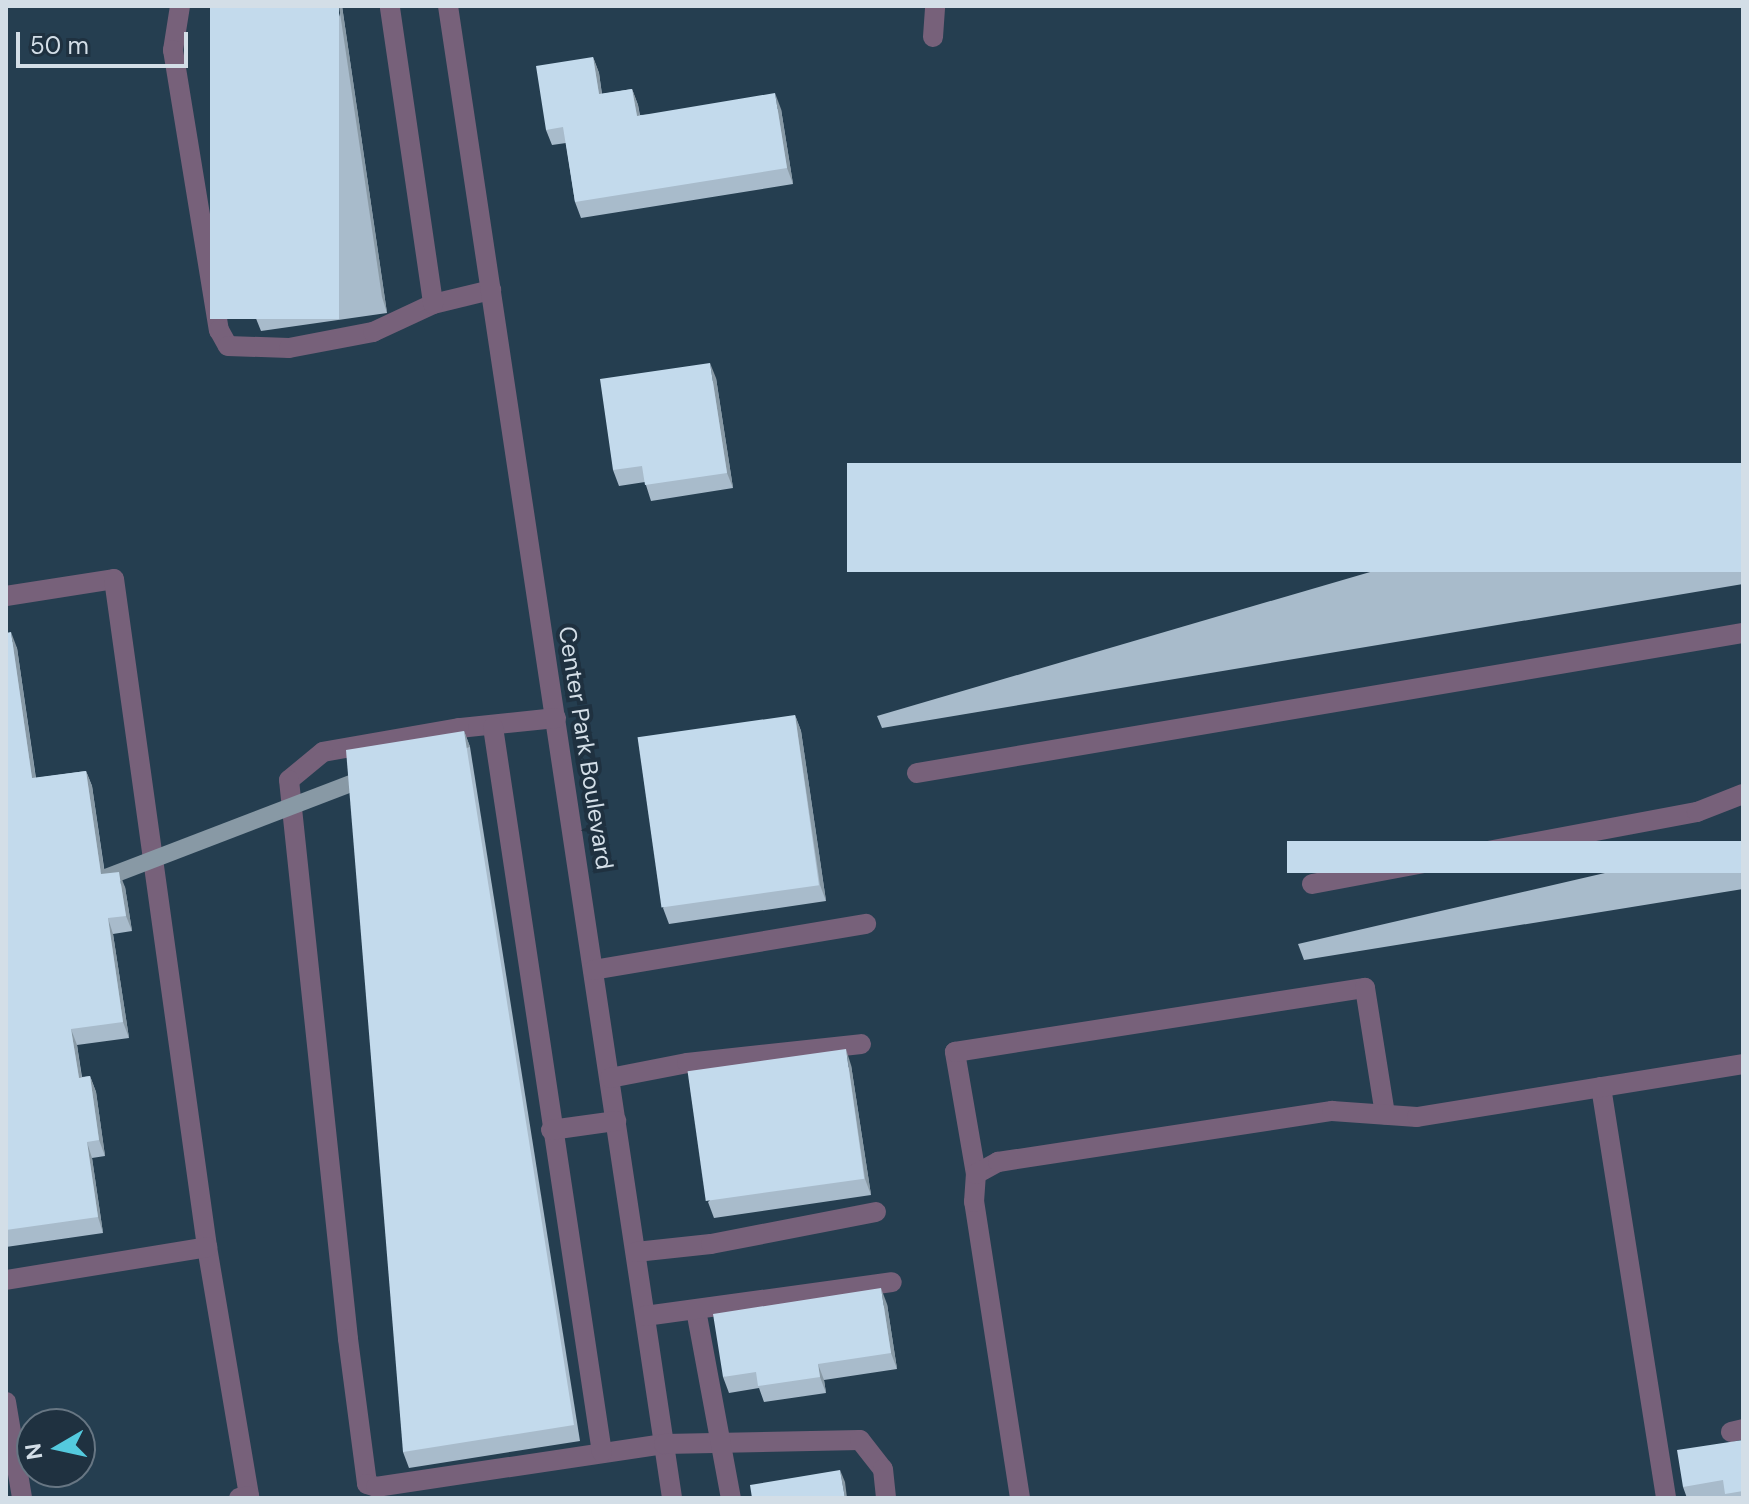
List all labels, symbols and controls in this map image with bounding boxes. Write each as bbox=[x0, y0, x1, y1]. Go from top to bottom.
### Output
scale bar bbox=[20, 16, 192, 66]
text: 50 m bbox=[30, 30, 89, 61]
street label: Center Park Boulevard bbox=[553, 624, 619, 872]
north arrow bbox=[16, 1408, 96, 1488]
text: N bbox=[18, 1441, 49, 1462]

